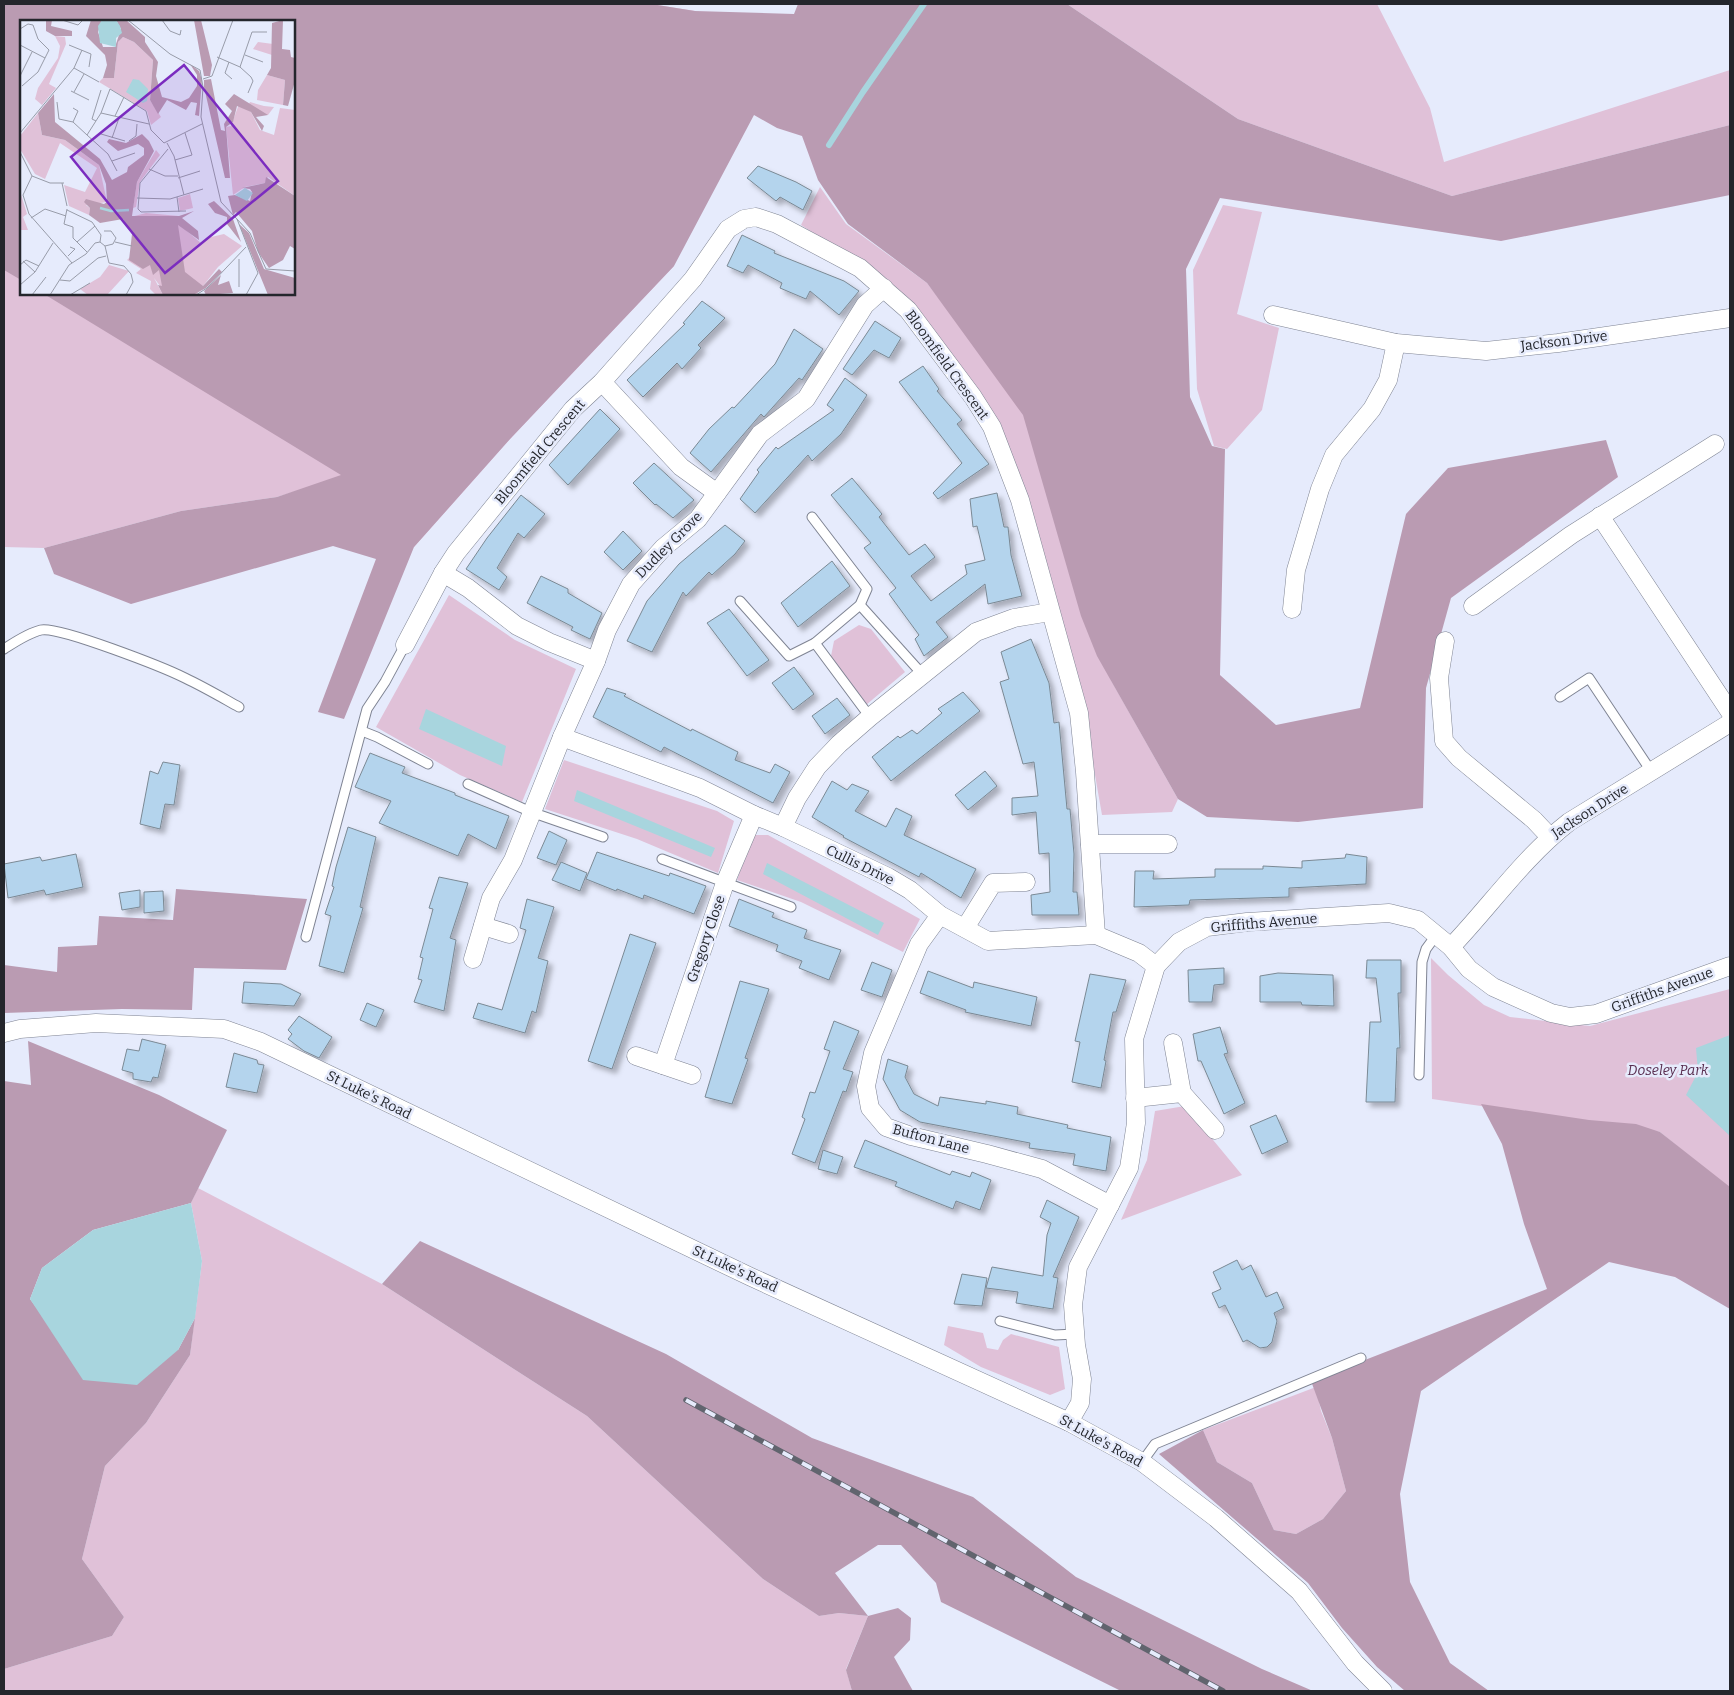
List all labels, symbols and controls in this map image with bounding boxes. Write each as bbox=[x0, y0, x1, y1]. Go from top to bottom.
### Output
inset map bbox=[20, 20, 295, 295]
street label: Bloomfield Crescent bbox=[901, 307, 993, 423]
street label: Jackson Drive bbox=[1519, 327, 1608, 355]
street label: Bloomfield Crescent bbox=[491, 396, 589, 508]
street label: Dudley Grove bbox=[632, 508, 706, 582]
street label: Jackson Drive bbox=[1548, 780, 1631, 842]
street label: Cullis Drive bbox=[823, 841, 897, 889]
street label: Gregory Close bbox=[683, 893, 729, 985]
street label: Griffiths Avenue bbox=[1210, 910, 1318, 936]
street label: Griffiths Avenue bbox=[1609, 964, 1715, 1016]
park label: Doseley Park bbox=[1628, 1062, 1709, 1079]
street label: St Luke's Road bbox=[324, 1067, 414, 1123]
street label: Bufton Lane bbox=[891, 1121, 971, 1157]
street label: St Luke's Road bbox=[690, 1242, 780, 1296]
street label: St Luke's Road bbox=[1056, 1411, 1146, 1471]

